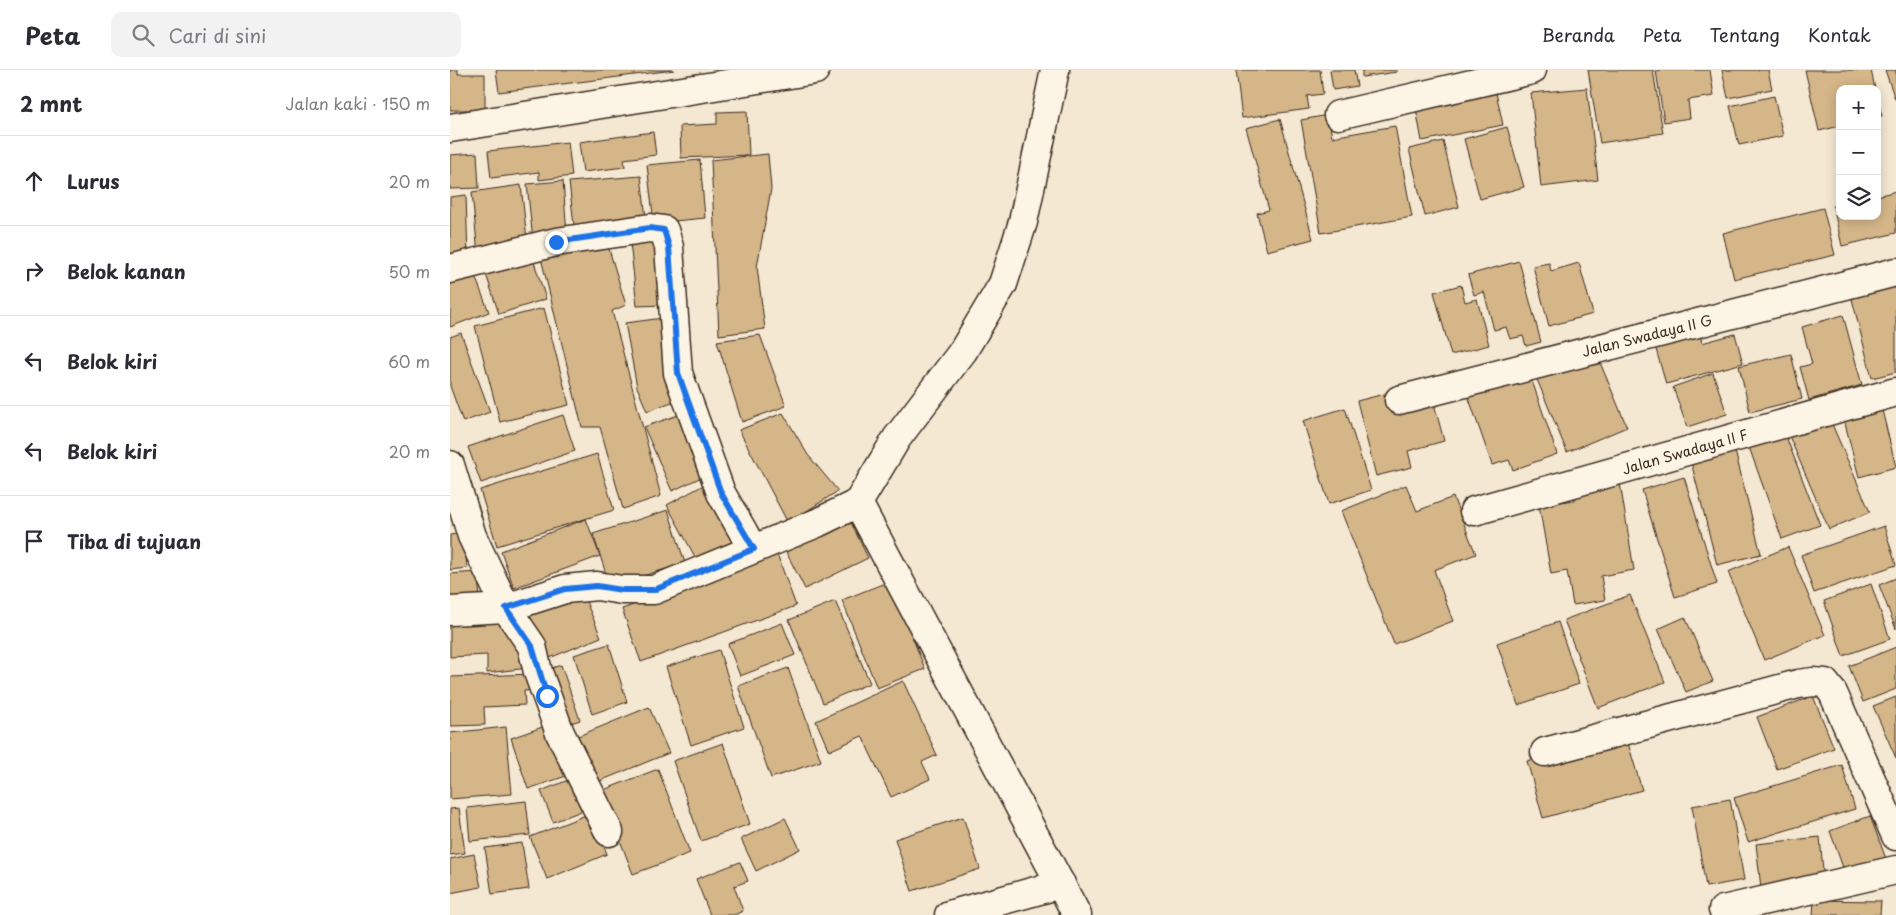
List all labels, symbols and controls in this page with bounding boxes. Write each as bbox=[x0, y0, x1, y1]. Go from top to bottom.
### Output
search box bbox=[111, 12, 461, 57]
text: Peta bbox=[25, 17, 81, 53]
icon: search bbox=[129, 21, 157, 49]
text: Cari di sini bbox=[169, 21, 266, 49]
text: Beranda bbox=[1542, 21, 1615, 48]
text: Peta bbox=[1643, 21, 1681, 48]
text: Tentang bbox=[1709, 21, 1780, 48]
text: Kontak bbox=[1808, 21, 1871, 48]
map controls bbox=[1836, 85, 1881, 220]
button: + bbox=[1836, 85, 1881, 130]
text: 2 mnt bbox=[20, 87, 82, 119]
text: Jalan kaki · 150 m bbox=[286, 91, 430, 115]
button: − bbox=[1836, 130, 1881, 175]
icon: ahead bbox=[20, 167, 48, 195]
text: Lurus bbox=[67, 167, 120, 195]
text: 20 m bbox=[389, 169, 430, 193]
button: layers bbox=[1836, 175, 1881, 220]
route end bbox=[545, 231, 568, 254]
icon: right bbox=[20, 257, 48, 285]
text: Belok kanan bbox=[67, 257, 186, 285]
text: 50 m bbox=[389, 259, 430, 283]
street label: Jalan Swadaya II G bbox=[1580, 309, 1714, 362]
icon: left bbox=[20, 347, 48, 375]
text: Belok kiri bbox=[67, 347, 157, 375]
text: 60 m bbox=[388, 349, 430, 373]
street label: Jalan Swadaya II F bbox=[1620, 424, 1750, 479]
icon: left bbox=[20, 437, 48, 465]
text: Belok kiri bbox=[67, 437, 157, 465]
text: 20 m bbox=[389, 439, 430, 463]
icon: arrive bbox=[20, 527, 48, 555]
text: Tiba di tujuan bbox=[67, 527, 201, 555]
route start bbox=[536, 685, 559, 708]

